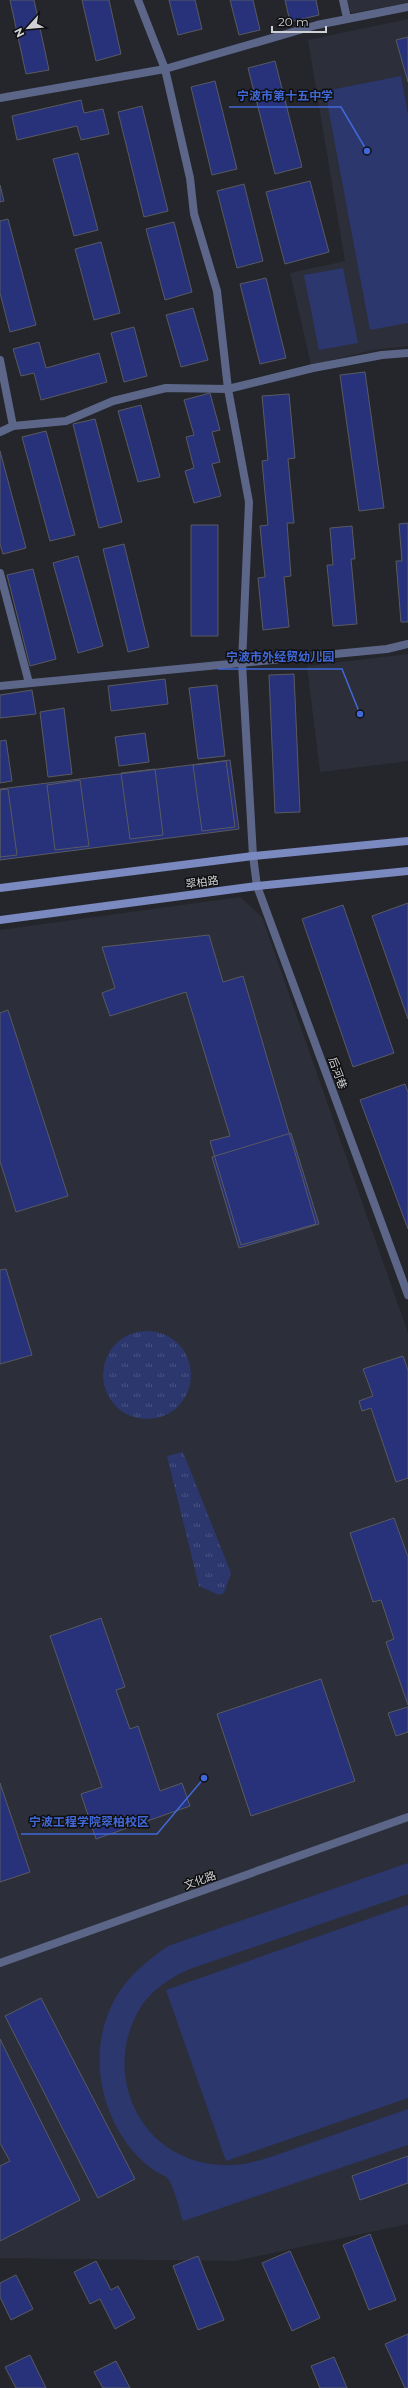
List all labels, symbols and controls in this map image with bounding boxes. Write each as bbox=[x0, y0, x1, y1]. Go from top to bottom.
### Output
north arrow bbox=[8, 8, 48, 48]
scale bar bbox=[272, 8, 326, 34]
text: 20 m bbox=[278, 14, 309, 29]
text: N bbox=[11, 25, 27, 40]
callout: 宁波市第十五中学 bbox=[229, 83, 341, 107]
text: 宁波市第十五中学 bbox=[237, 88, 333, 103]
callout: 宁波市外经贸幼儿园 bbox=[218, 645, 342, 669]
text: 宁波市外经贸幼儿园 bbox=[226, 649, 334, 664]
street label: 翠柏路 bbox=[185, 873, 219, 891]
street label: 后河巷 bbox=[326, 1055, 350, 1091]
callout: 宁波工程学院翠柏校区 bbox=[21, 1810, 157, 1834]
text: 宁波工程学院翠柏校区 bbox=[29, 1814, 149, 1829]
street label: 文化路 bbox=[182, 1868, 218, 1892]

